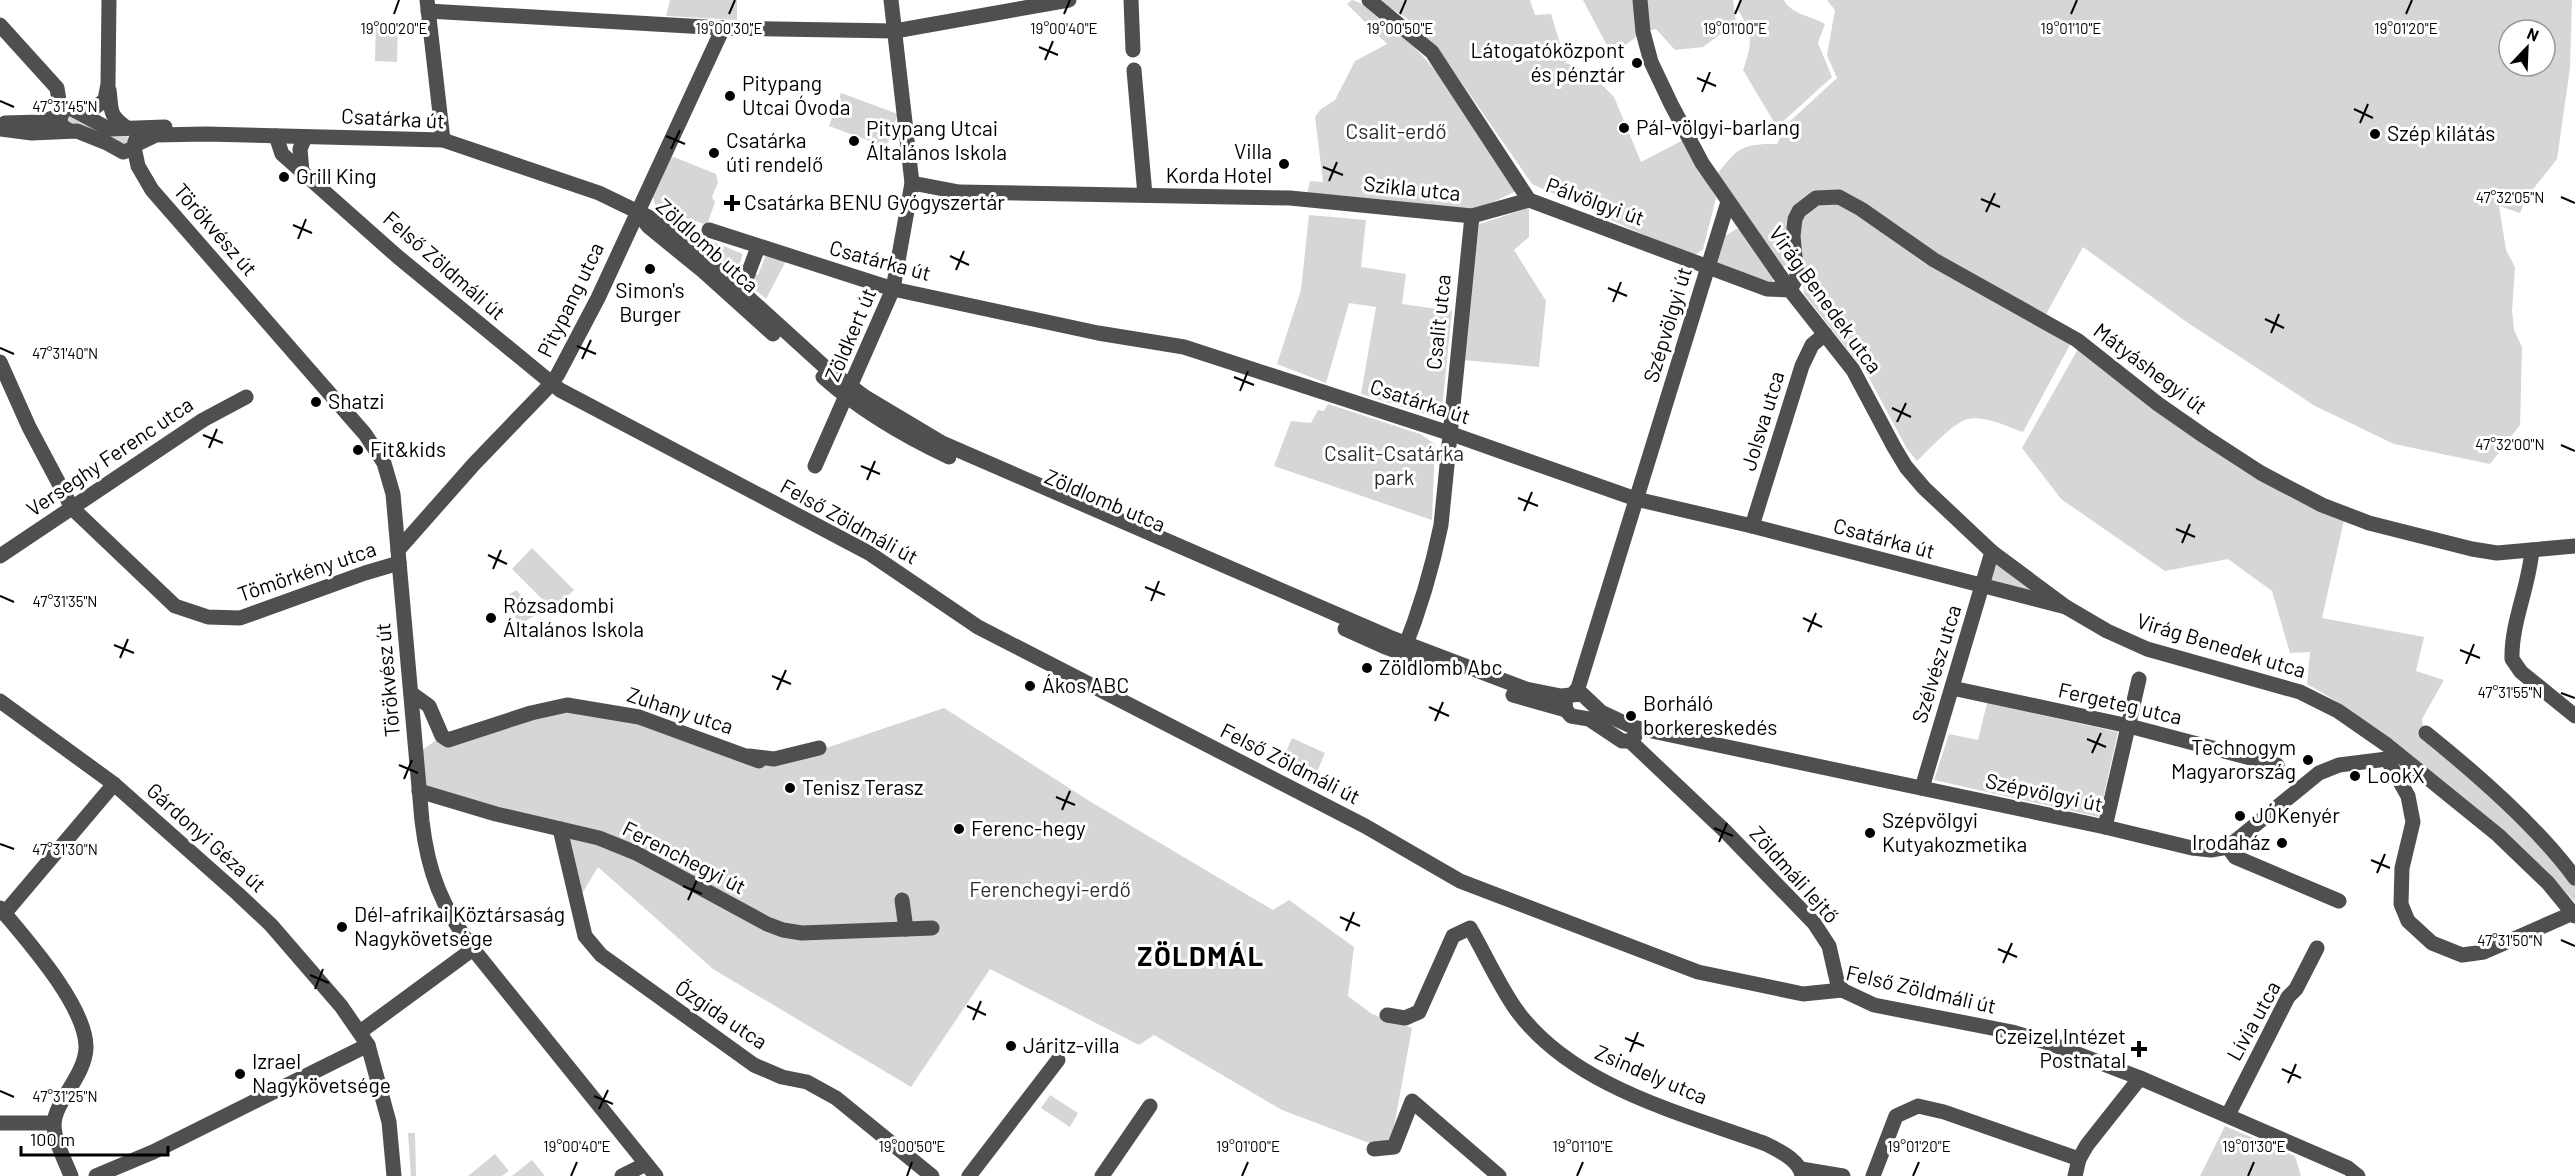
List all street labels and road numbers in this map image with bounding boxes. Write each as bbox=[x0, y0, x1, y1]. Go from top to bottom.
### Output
street label: Csatárka út bbox=[341, 102, 446, 133]
street label: Szikla utca bbox=[1362, 170, 1462, 205]
street label: Pálvölgyi út bbox=[1543, 171, 1648, 230]
street label: Törökvész út bbox=[169, 178, 263, 280]
street label: Zöldlomb utca bbox=[652, 193, 764, 297]
street label: Felső Zöldmáli út bbox=[379, 205, 511, 325]
street label: Virág Benedek utca bbox=[1764, 221, 1888, 378]
street label: Csatárka út bbox=[827, 234, 934, 285]
street label: Pitypang utca bbox=[531, 238, 608, 361]
street label: Szépvölgyi út bbox=[1637, 264, 1696, 385]
street label: Csalit utca bbox=[1420, 273, 1455, 371]
street label: Zöldkert út bbox=[819, 284, 880, 385]
street label: Mátyáshegyi út bbox=[2089, 317, 2213, 419]
street label: Jolsva utca bbox=[1735, 368, 1789, 473]
street label: Csatárka út bbox=[1367, 373, 1474, 428]
street label: Verseghy Ferenc utca bbox=[21, 391, 197, 521]
street label: Zöldlomb utca bbox=[1042, 463, 1170, 536]
street label: Felső Zöldmáli út bbox=[777, 473, 923, 569]
street label: Csatárka út bbox=[1831, 512, 1938, 563]
street label: Tömörkény utca bbox=[234, 535, 379, 606]
street label: Szélvész utca bbox=[1906, 602, 1965, 726]
street label: Virág Benedek utca bbox=[2134, 607, 2309, 682]
street label: Törökvész út bbox=[369, 622, 404, 738]
street label: Fergeteg utca bbox=[2056, 676, 2185, 729]
street label: Zuhany utca bbox=[624, 681, 737, 738]
street label: Felső Zöldmáli út bbox=[1217, 717, 1365, 809]
street label: Szépvölgyi út bbox=[1983, 767, 2105, 816]
street label: Gárdonyi Géza út bbox=[142, 777, 272, 897]
street label: Ferenchegyi út bbox=[619, 815, 750, 898]
street label: Zöldmáli lejtő bbox=[1745, 821, 1845, 927]
street label: Felső Zöldmáli út bbox=[1844, 959, 1999, 1018]
street label: Őzgida utca bbox=[671, 974, 773, 1054]
street label: Lívia utca bbox=[2221, 976, 2285, 1064]
street label: Zsindely utca bbox=[1592, 1039, 1712, 1109]

